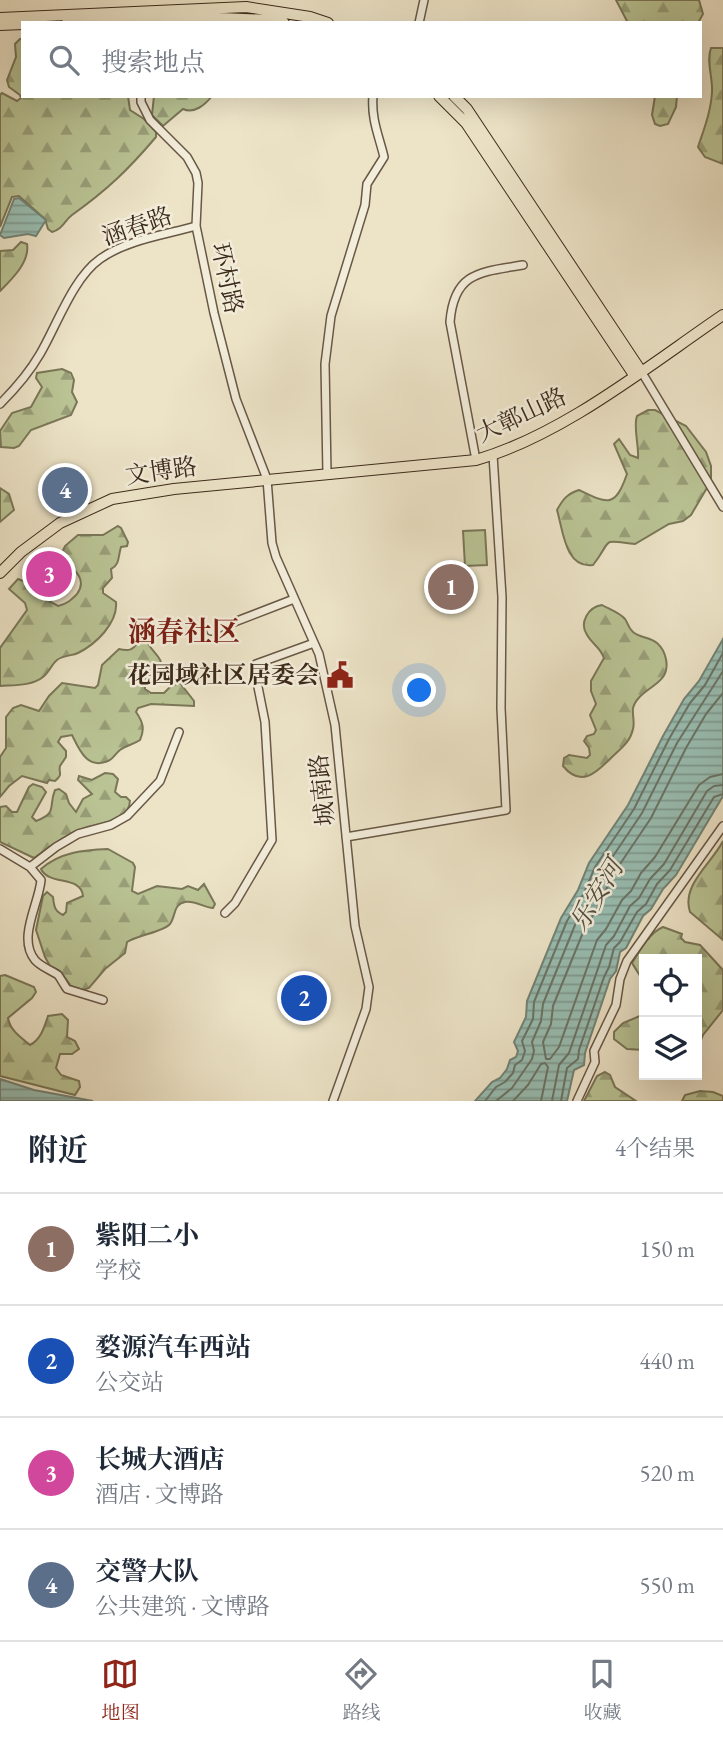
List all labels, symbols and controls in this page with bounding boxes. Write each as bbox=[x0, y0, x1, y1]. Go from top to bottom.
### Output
search box bbox=[21, 21, 702, 98]
icon: search bbox=[45, 41, 83, 79]
text: 搜索地点 bbox=[101, 45, 205, 79]
street label: 涵春路 bbox=[98, 199, 176, 252]
street label: 环村路 bbox=[205, 239, 250, 316]
street label: 大鄣山路 bbox=[471, 380, 571, 449]
street label: 文博路 bbox=[123, 450, 199, 491]
pin: 4 bbox=[42, 464, 88, 516]
pin: 3 bbox=[26, 548, 72, 600]
pin: 1 bbox=[428, 561, 474, 613]
district label: 涵春社区 bbox=[128, 613, 240, 649]
place label: 花园域社区居委会 bbox=[127, 659, 319, 690]
public building icon: 花园域社区居委会 bbox=[325, 660, 355, 690]
your location bbox=[402, 673, 436, 707]
street label: 城南路 bbox=[302, 753, 341, 827]
water label: 乐安河 bbox=[561, 849, 633, 937]
map controls bbox=[639, 954, 702, 1080]
button: locate bbox=[639, 954, 702, 1017]
pin: 2 bbox=[281, 972, 327, 1024]
button: layers bbox=[639, 1017, 702, 1080]
text: 附近 bbox=[28, 1130, 88, 1169]
text: 4个结果 bbox=[615, 1133, 695, 1163]
text: 紫阳二小 bbox=[95, 1218, 199, 1252]
text: 1 bbox=[45, 1234, 57, 1264]
text: 150 m bbox=[639, 1234, 695, 1264]
text: 学校 bbox=[95, 1255, 141, 1285]
text: 婺源汽车西站 bbox=[95, 1330, 251, 1364]
text: 2 bbox=[45, 1346, 57, 1376]
text: 440 m bbox=[639, 1346, 695, 1376]
text: 公交站 bbox=[95, 1367, 164, 1397]
text: 长城大酒店 bbox=[95, 1442, 225, 1476]
text: 3 bbox=[45, 1458, 57, 1488]
text: 520 m bbox=[639, 1458, 695, 1488]
text: 酒店 · 文博路 bbox=[95, 1479, 224, 1509]
text: 交警大队 bbox=[95, 1554, 199, 1588]
text: 4 bbox=[45, 1570, 57, 1600]
text: 550 m bbox=[639, 1570, 695, 1600]
text: 公共建筑 · 文博路 bbox=[95, 1591, 270, 1621]
tab: 地图 bbox=[101, 1655, 140, 1725]
tab: 路线 bbox=[342, 1655, 381, 1725]
tab: 收藏 bbox=[583, 1655, 622, 1725]

